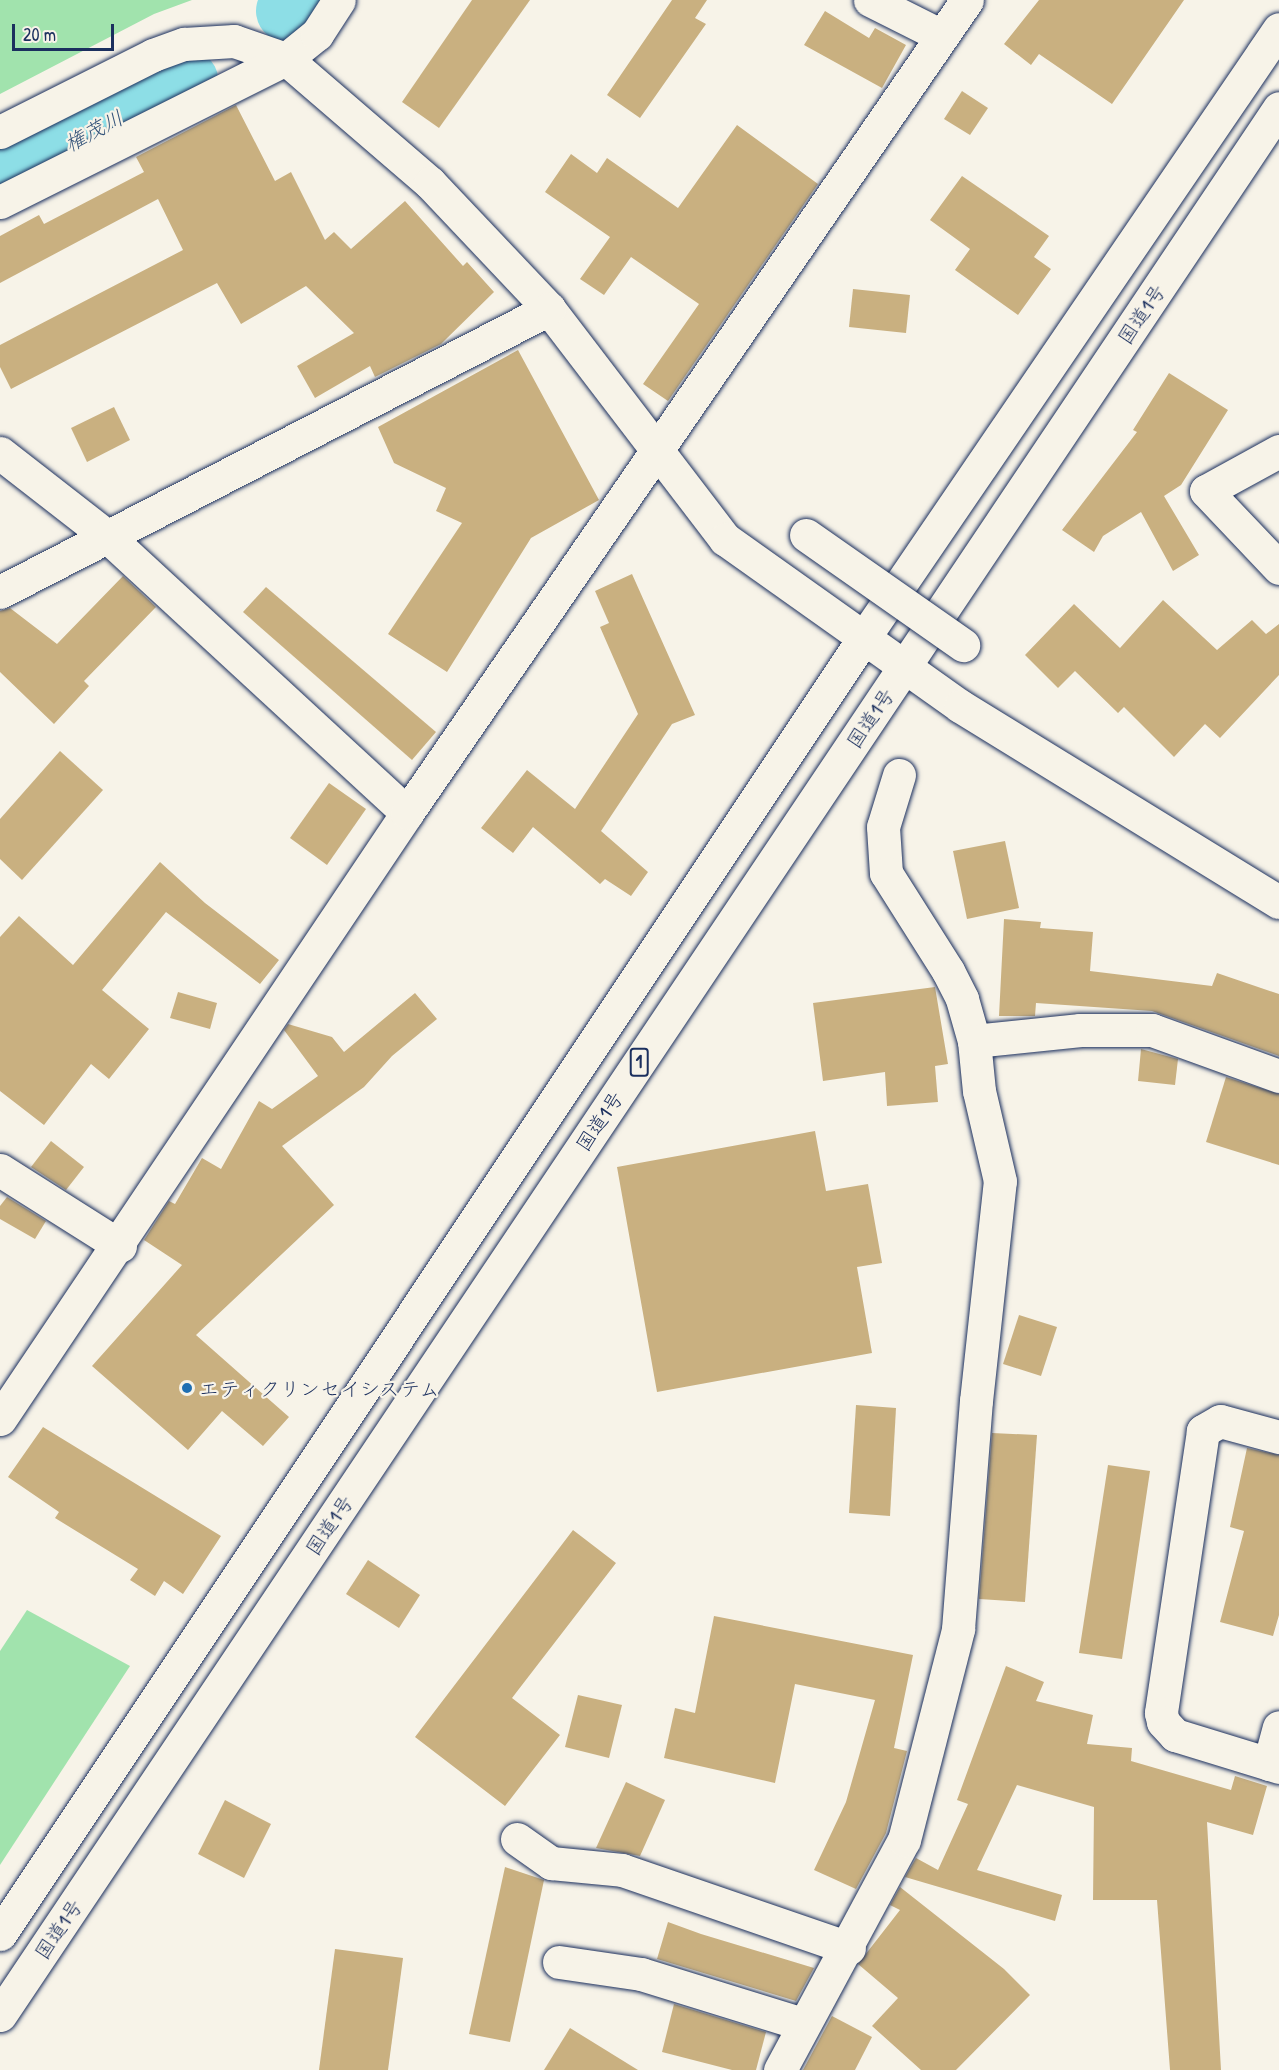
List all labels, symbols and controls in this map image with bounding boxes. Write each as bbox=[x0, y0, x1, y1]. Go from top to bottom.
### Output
scale bar bbox=[15, 12, 117, 50]
text: 20 m bbox=[23, 22, 56, 47]
water label: 権茂川 bbox=[60, 105, 128, 157]
street label: 国道1号 bbox=[1112, 279, 1170, 349]
street label: 国道1号 bbox=[841, 683, 899, 753]
road number: 1 bbox=[628, 1047, 650, 1077]
street label: 国道1号 bbox=[570, 1086, 628, 1156]
place label: エティクリンセイシステム bbox=[199, 1376, 439, 1400]
marker: エティクリンセイシステム bbox=[180, 1381, 194, 1395]
street label: 国道1号 bbox=[300, 1490, 358, 1560]
street label: 国道1号 bbox=[29, 1894, 87, 1964]

